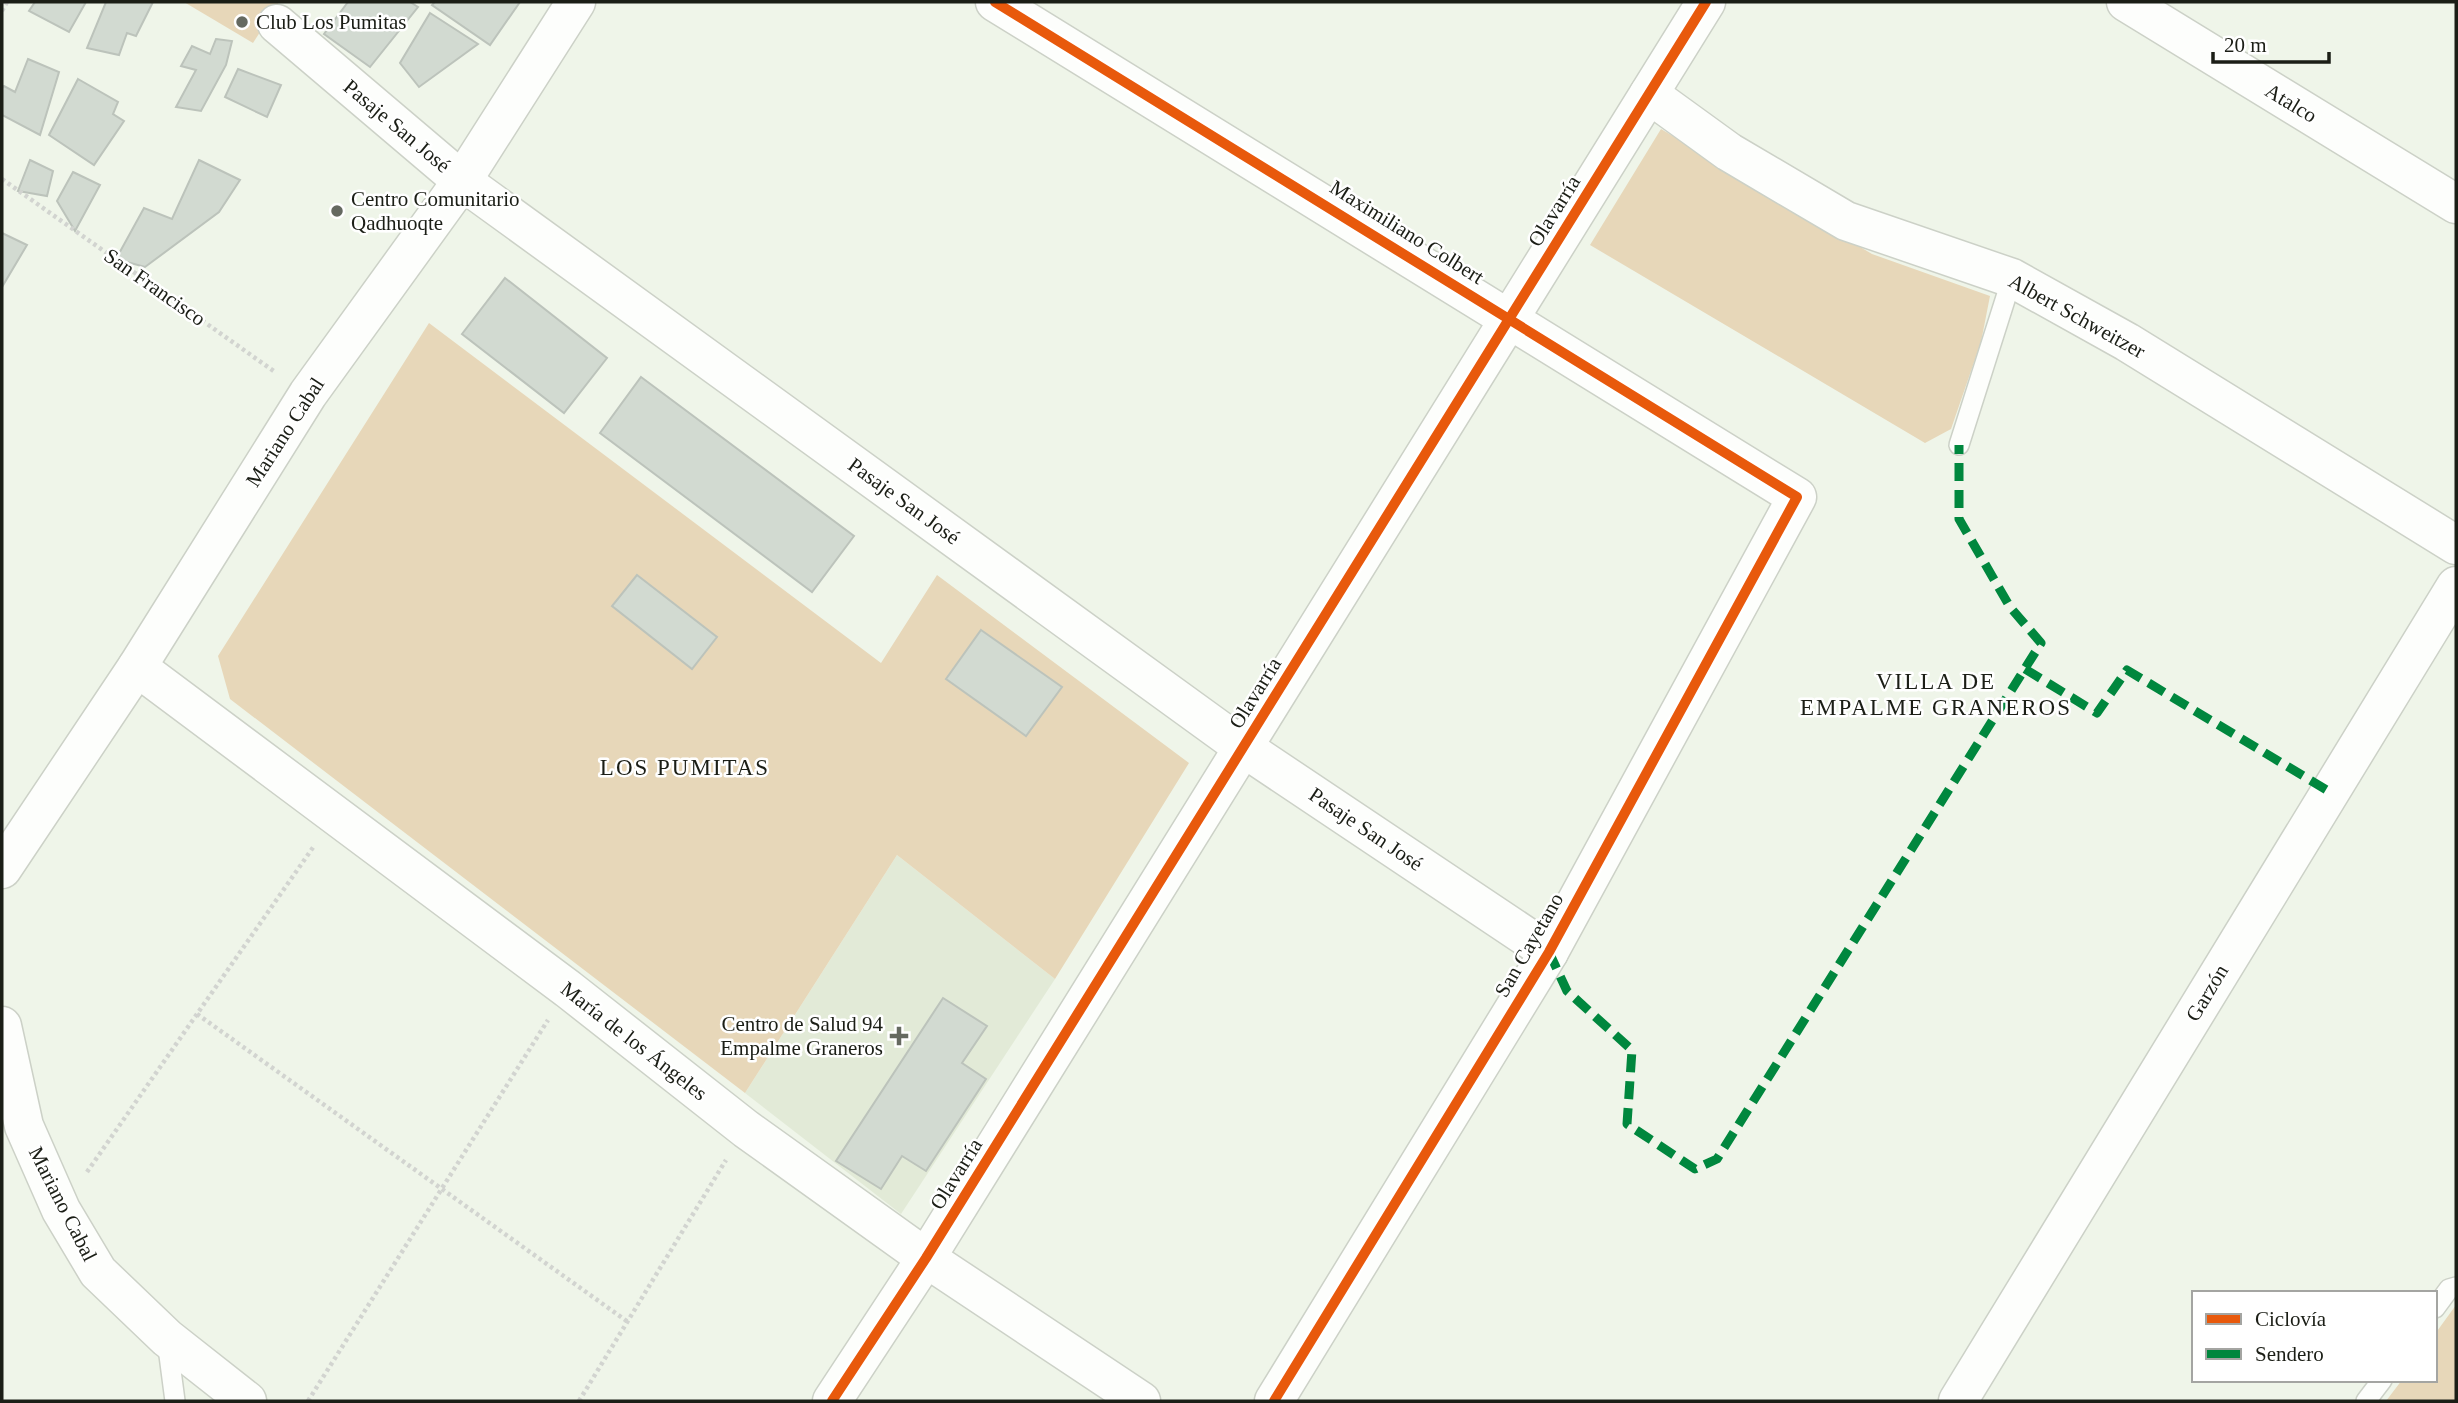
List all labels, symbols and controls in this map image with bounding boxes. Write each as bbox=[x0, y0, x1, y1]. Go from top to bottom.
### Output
place label: Club Los Pumitas bbox=[256, 10, 407, 34]
marker: Club Los Pumitas bbox=[234, 14, 250, 30]
scale bar bbox=[2213, 21, 2328, 65]
text: 20 m bbox=[2224, 33, 2267, 57]
street label: Pasaje San José bbox=[339, 74, 455, 178]
street label: Atalco bbox=[2261, 78, 2321, 128]
street label: Olavarría bbox=[1523, 170, 1586, 251]
street label: Maximiliano Colbert bbox=[1326, 175, 1488, 289]
place label: Centro Comunitario Qadhuoqte bbox=[351, 187, 520, 235]
marker: Centro Comunitario Qadhuoqte bbox=[329, 203, 345, 219]
street label: San Francisco bbox=[100, 243, 210, 331]
street label: Albert Schweitzer bbox=[2005, 269, 2149, 363]
street label: Mariano Cabal bbox=[241, 373, 329, 491]
street label: Pasaje San José bbox=[844, 453, 964, 549]
street label: Olavarría bbox=[1224, 652, 1287, 733]
district label: VILLA DE EMPALME GRANEROS bbox=[1800, 669, 2072, 720]
district label: LOS PUMITAS bbox=[600, 755, 770, 780]
street label: Pasaje San José bbox=[1305, 782, 1427, 876]
street label: San Cayetano bbox=[1490, 889, 1568, 1001]
street label: Garzón bbox=[2181, 960, 2233, 1026]
street label: María de los Ángeles bbox=[556, 976, 712, 1106]
place label: Centro de Salud 94 Empalme Graneros bbox=[720, 1012, 883, 1060]
marker: Centro de Salud 94 Empalme Graneros bbox=[889, 1026, 909, 1046]
street label: Olavarría bbox=[925, 1133, 988, 1214]
street label: Mariano Cabal bbox=[24, 1143, 102, 1265]
legend bbox=[2192, 1291, 2437, 1382]
text: Ciclovía bbox=[2255, 1307, 2327, 1331]
text: Sendero bbox=[2255, 1342, 2324, 1366]

